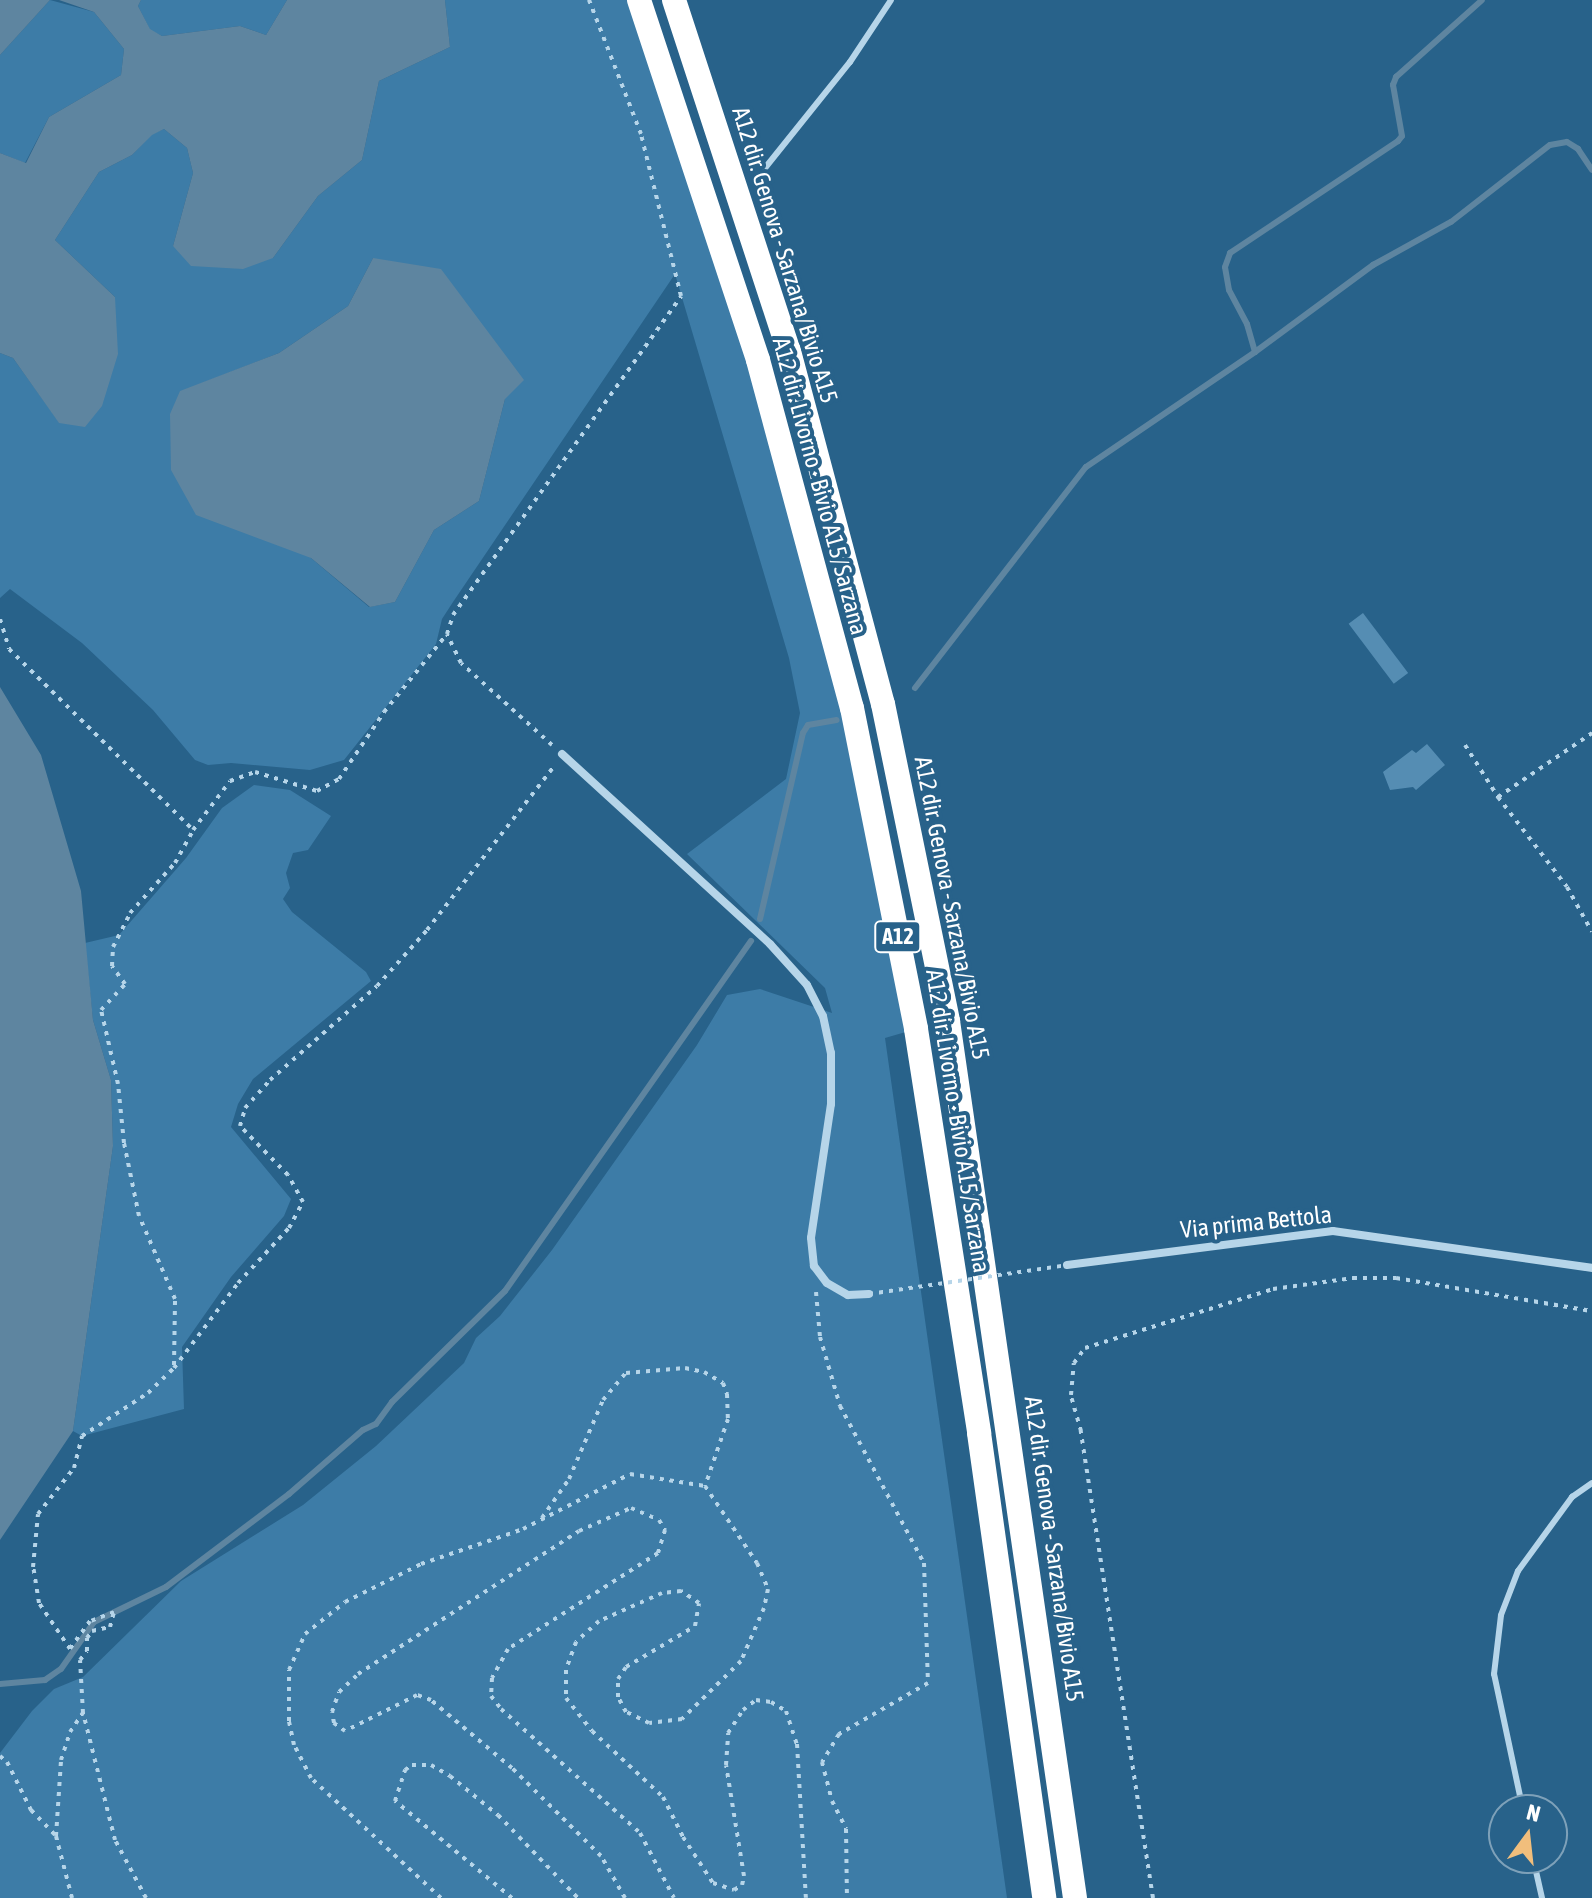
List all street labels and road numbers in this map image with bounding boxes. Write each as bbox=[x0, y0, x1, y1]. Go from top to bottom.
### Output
street label: A12 dir. Genova - Sarzana/Bivio A15 bbox=[726, 103, 844, 407]
street label: A12 dir. Livorno - Bivio A15/Sarzana bbox=[766, 334, 874, 638]
street label: A12 dir. Genova - Sarzana/Bivio A15 bbox=[908, 754, 996, 1062]
road number: A12 bbox=[874, 919, 922, 955]
street label: A12 dir. Livorno - Bivio A15/Sarzana bbox=[920, 967, 996, 1275]
street label: Via prima Bettola bbox=[1179, 1200, 1333, 1244]
street label: A12 dir. Genova - Sarzana/Bivio A15 bbox=[1018, 1394, 1090, 1704]

